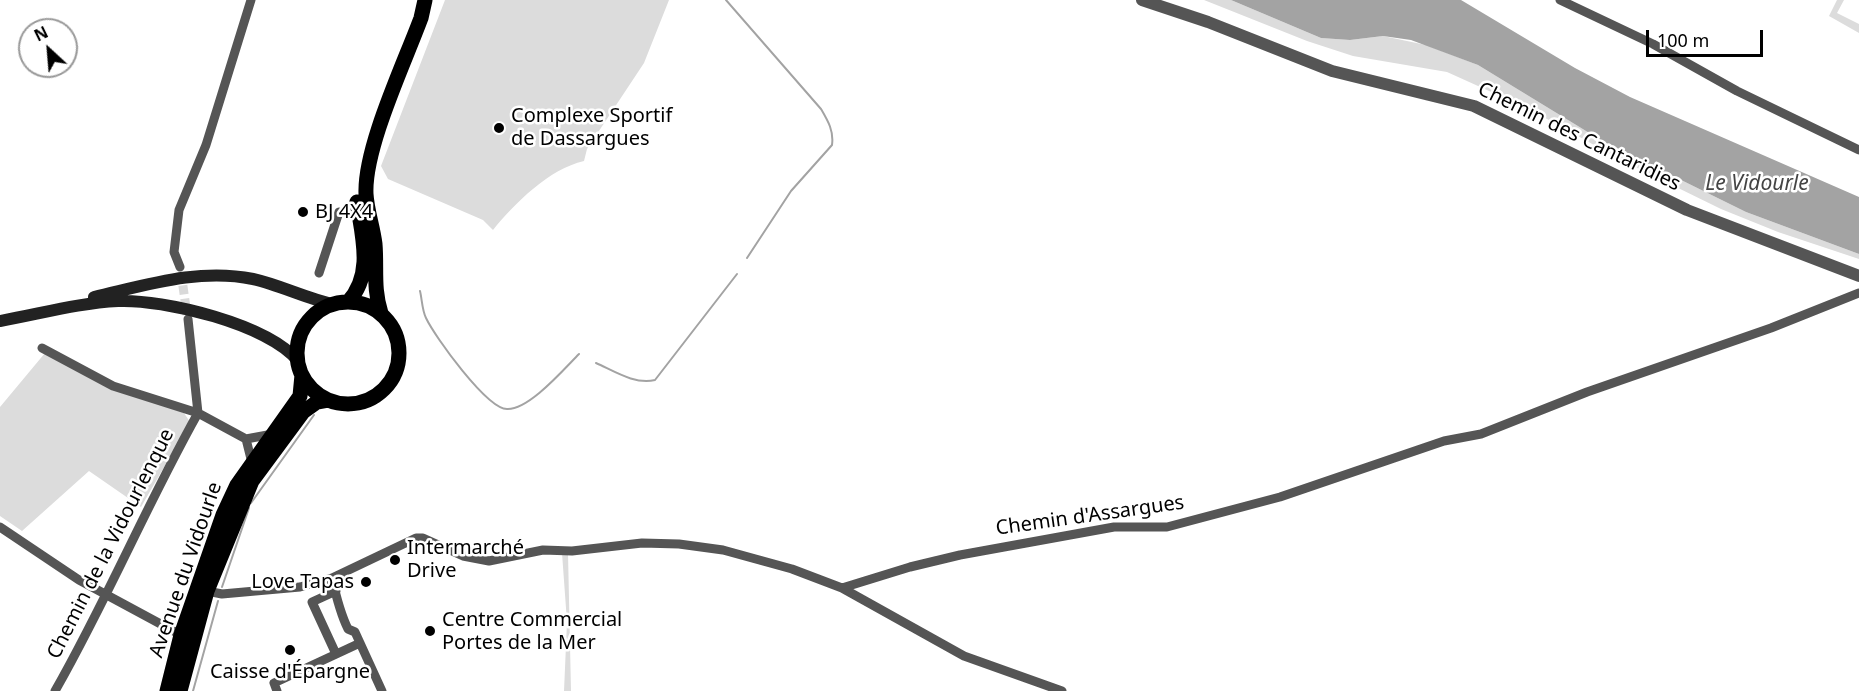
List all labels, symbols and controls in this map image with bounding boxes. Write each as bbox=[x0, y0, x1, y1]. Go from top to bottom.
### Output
north arrow bbox=[18, 18, 78, 78]
scale bar bbox=[1649, 18, 1766, 56]
text: N bbox=[30, 21, 52, 46]
text: 100 m bbox=[1657, 28, 1709, 52]
street label: Chemin des Cantaridies bbox=[1474, 77, 1684, 197]
place label: Complexe Sportif de Dassargues bbox=[511, 104, 672, 151]
marker: Complexe Sportif de Dassargues bbox=[492, 121, 506, 135]
water label: Le Vidourle bbox=[1705, 171, 1809, 197]
place label: BJ 4X4 bbox=[315, 200, 373, 224]
marker: BJ 4X4 bbox=[296, 205, 310, 219]
street label: Chemin de la Vidourlenque bbox=[42, 425, 180, 663]
street label: Avenue du Vidourle bbox=[145, 479, 227, 661]
street label: Chemin d'Assargues bbox=[994, 491, 1186, 541]
place label: Intermarché Drive bbox=[407, 536, 524, 583]
marker: Intermarché Drive bbox=[388, 553, 402, 567]
place label: Love Tapas bbox=[251, 570, 354, 594]
marker: Love Tapas bbox=[359, 575, 373, 589]
place label: Centre Commercial Portes de la Mer bbox=[442, 608, 622, 655]
marker: Centre Commercial Portes de la Mer bbox=[423, 624, 437, 638]
marker: Caisse d'Épargne bbox=[283, 643, 297, 657]
place label: Caisse d'Épargne bbox=[210, 660, 370, 684]

